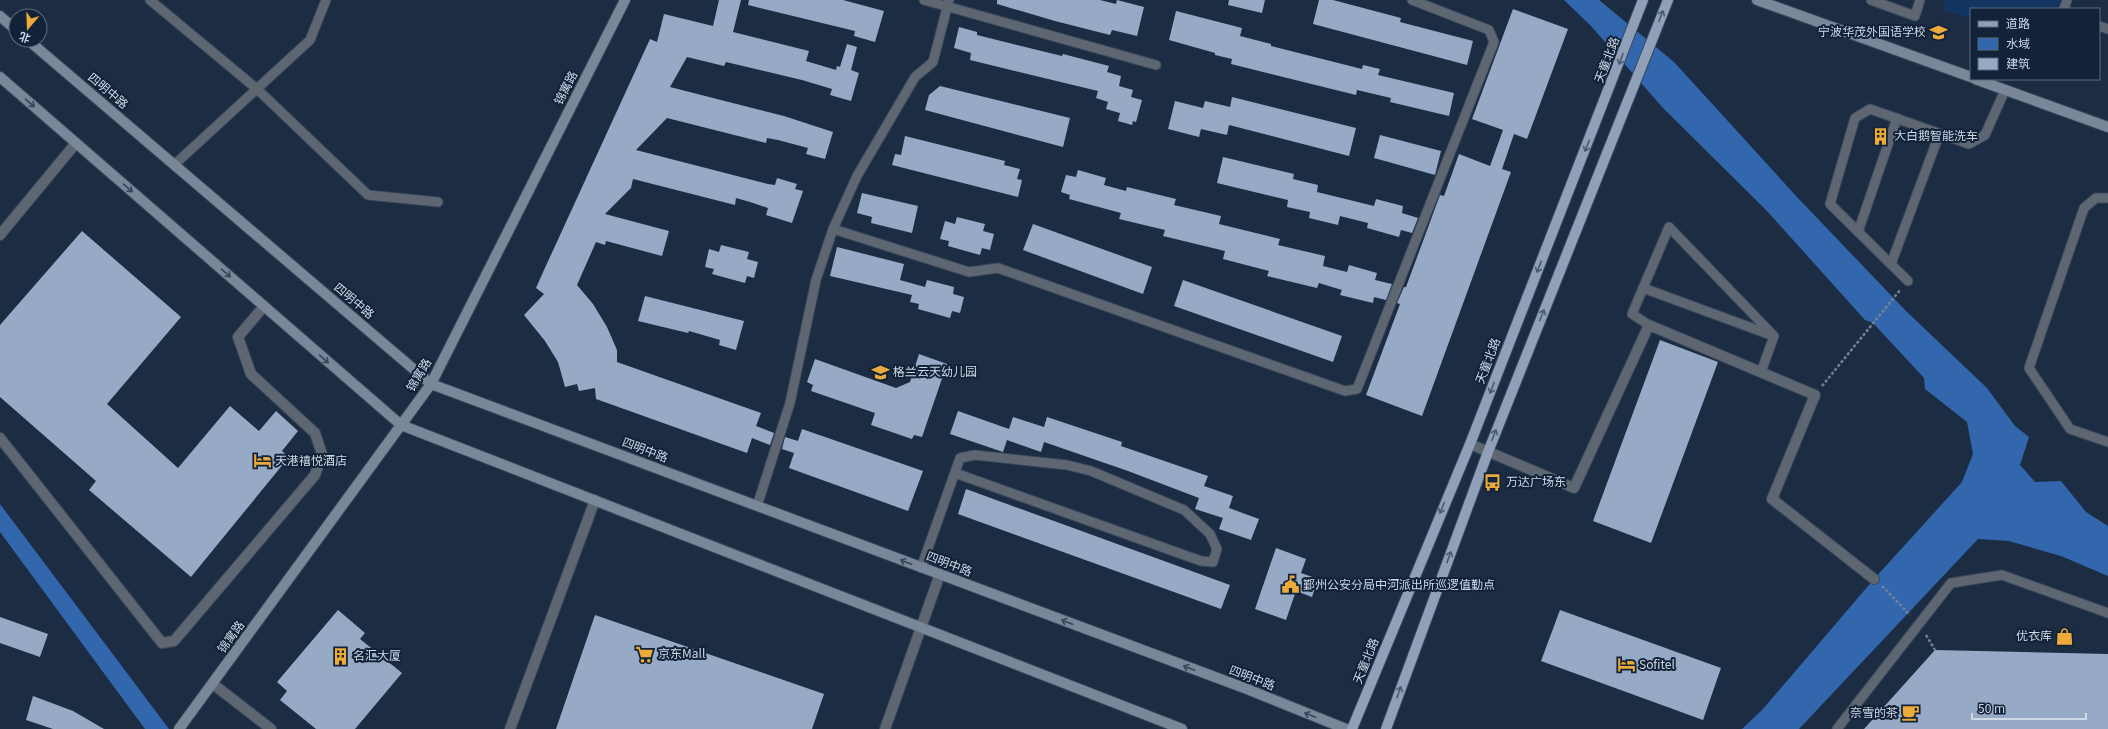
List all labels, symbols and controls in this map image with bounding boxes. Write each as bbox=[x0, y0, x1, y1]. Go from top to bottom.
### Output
north arrow bbox=[8, 8, 48, 48]
legend bbox=[1970, 8, 2100, 80]
one-way arrow bbox=[1658, 10, 1666, 22]
text: 道路 bbox=[2006, 14, 2030, 31]
place label: 宁波华茂外国语学校 bbox=[1818, 22, 1926, 39]
school or university icon: 宁波华茂外国语学校 bbox=[1929, 22, 1949, 42]
text: 北 bbox=[17, 29, 32, 48]
street label: 天童北路 bbox=[1589, 34, 1622, 85]
text: 水域 bbox=[2006, 34, 2030, 51]
one-way arrow bbox=[1617, 52, 1625, 64]
text: 建筑 bbox=[2006, 54, 2030, 71]
street label: 锦寓路 bbox=[549, 67, 580, 107]
street label: 四明中路 bbox=[85, 68, 133, 112]
one-way arrow bbox=[24, 98, 34, 107]
building icon: 大白鹅智能洗车 bbox=[1871, 126, 1891, 146]
place label: 大白鹅智能洗车 bbox=[1894, 126, 1978, 143]
one-way arrow bbox=[1583, 139, 1591, 151]
one-way arrow bbox=[122, 184, 133, 193]
one-way arrow bbox=[1535, 260, 1543, 272]
one-way arrow bbox=[221, 269, 231, 278]
street label: 四明中路 bbox=[331, 278, 379, 322]
one-way arrow bbox=[1539, 309, 1547, 321]
street label: 天童北路 bbox=[1470, 335, 1503, 386]
one-way arrow bbox=[319, 354, 329, 363]
street label: 锦寓路 bbox=[401, 354, 434, 394]
school or university icon: 格兰云天幼儿园 bbox=[870, 362, 890, 382]
place label: 格兰云天幼儿园 bbox=[893, 362, 977, 379]
one-way arrow bbox=[1487, 381, 1495, 393]
one-way arrow bbox=[1491, 430, 1499, 442]
street label: 四明中路 bbox=[620, 432, 671, 465]
hotel icon: 天港禧悦酒店 bbox=[252, 451, 272, 471]
place label: 天港禧悦酒店 bbox=[275, 451, 347, 468]
bus stop icon: 万达广场东 bbox=[1483, 472, 1503, 492]
place label: 万达广场东 bbox=[1506, 472, 1566, 489]
one-way arrow bbox=[1438, 501, 1446, 513]
street label: 四明中路 bbox=[924, 546, 975, 579]
one-way arrow bbox=[1446, 551, 1453, 564]
one-way arrow bbox=[900, 557, 912, 565]
public building icon: 鄞州公安分局中河派出所巡逻值勤点 bbox=[1280, 575, 1300, 595]
place label: 鄞州公安分局中河派出所巡逻值勤点 bbox=[1303, 575, 1495, 592]
street label: 锦寓路 bbox=[212, 617, 247, 656]
one-way arrow bbox=[1060, 618, 1073, 625]
place label: 优衣库 bbox=[2016, 626, 2052, 643]
shop icon: 优衣库 bbox=[2055, 626, 2075, 646]
street label: 天童北路 bbox=[1348, 635, 1381, 686]
supermarket icon: 京东Mall bbox=[635, 644, 655, 664]
place label: 京东Mall bbox=[658, 644, 705, 661]
building icon: 名汇大厦 bbox=[330, 646, 350, 666]
place label: 名汇大厦 bbox=[353, 646, 401, 663]
hotel icon: Sofitel bbox=[1616, 655, 1636, 675]
place label: Sofitel bbox=[1639, 655, 1675, 672]
street label: 四明中路 bbox=[1227, 660, 1278, 693]
one-way arrow bbox=[1183, 663, 1195, 671]
one-way arrow bbox=[1396, 687, 1404, 699]
scale bar bbox=[1972, 695, 2086, 721]
text: 50 m bbox=[1978, 699, 2005, 716]
place label: 奈雪的茶 bbox=[1850, 703, 1898, 720]
cafe icon: 奈雪的茶 bbox=[1901, 703, 1921, 723]
one-way arrow bbox=[1304, 710, 1316, 718]

